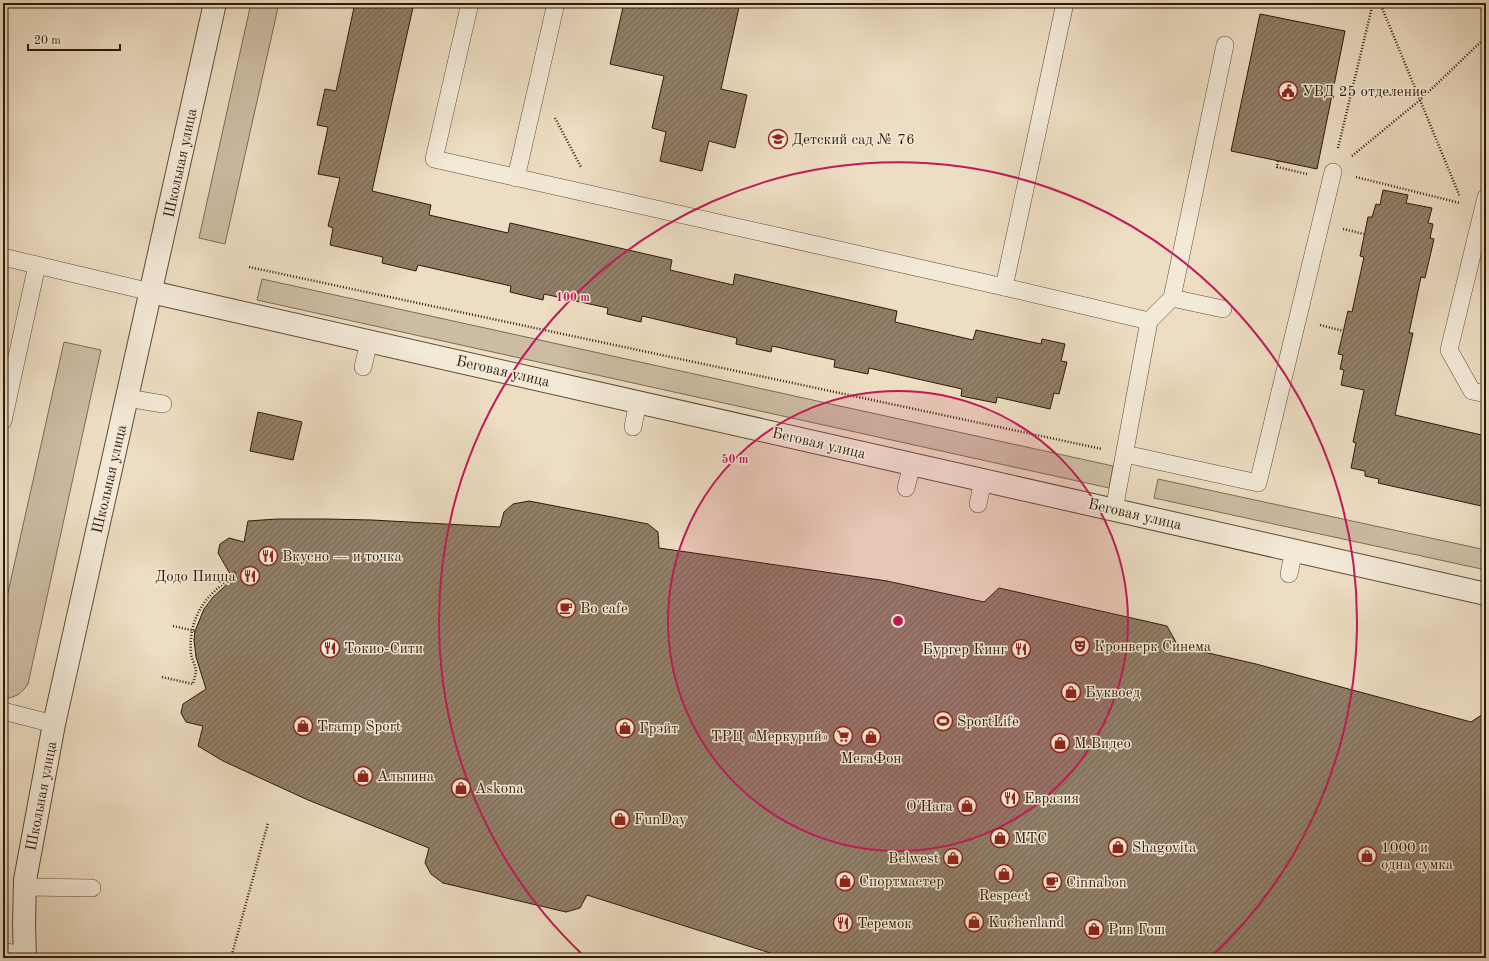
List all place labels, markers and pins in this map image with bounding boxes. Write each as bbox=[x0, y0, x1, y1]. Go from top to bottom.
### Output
public building icon: УВД 25 отделение bbox=[1277, 80, 1299, 102]
place label: УВД 25 отделение bbox=[1302, 85, 1427, 100]
school or university icon: Детский сад № 76 bbox=[767, 128, 789, 150]
place label: Детский сад № 76 bbox=[792, 133, 915, 148]
restaurant icon: Вкусно — и точка bbox=[257, 545, 279, 567]
place label: Вкусно — и точка bbox=[282, 550, 403, 565]
restaurant icon: Додо Пицца bbox=[239, 565, 261, 587]
place label: Додо Пицца bbox=[155, 570, 237, 585]
cafe icon: Bo cafe bbox=[555, 597, 577, 619]
place label: Bo cafe bbox=[580, 602, 628, 617]
centre of rings bbox=[891, 614, 905, 628]
theatre icon: Кронверк Синема bbox=[1069, 635, 1091, 657]
restaurant icon: Токио-Сити bbox=[319, 637, 341, 659]
restaurant icon: Бургер Кинг bbox=[1010, 638, 1032, 660]
place label: Кронверк Синема bbox=[1094, 640, 1212, 655]
place label: Токио-Сити bbox=[344, 642, 423, 657]
place label: Бургер Кинг bbox=[922, 643, 1007, 658]
shop icon: Буквоед bbox=[1060, 681, 1082, 703]
place label: Буквоед bbox=[1085, 686, 1141, 701]
sports icon: SportLife bbox=[932, 710, 954, 732]
shop icon: Tramp Sport bbox=[292, 715, 314, 737]
place label: SportLife bbox=[957, 715, 1019, 730]
shop icon: Грэйт bbox=[614, 717, 636, 739]
place label: Tramp Sport bbox=[317, 720, 401, 735]
place label: Грэйт bbox=[639, 722, 678, 737]
supermarket icon: ТРЦ «Меркурий» bbox=[832, 725, 854, 747]
shop icon: МегаФон bbox=[860, 726, 882, 748]
place label: ТРЦ «Меркурий» bbox=[711, 730, 829, 745]
shop icon: М.Видео bbox=[1049, 732, 1071, 754]
place label: М.Видео bbox=[1074, 737, 1131, 752]
place label: МегаФон bbox=[840, 752, 902, 767]
shop icon: Альпина bbox=[352, 765, 374, 787]
place label: Альпина bbox=[377, 770, 435, 785]
shop icon: Askona bbox=[450, 777, 472, 799]
place label: Askona bbox=[475, 782, 524, 797]
restaurant icon: Евразия bbox=[999, 787, 1021, 809]
place label: Евразия bbox=[1024, 792, 1079, 807]
shop icon: O'Hara bbox=[956, 795, 978, 817]
place label: O'Hara bbox=[906, 800, 954, 815]
shop icon: FunDay bbox=[609, 808, 631, 830]
place label: FunDay bbox=[634, 813, 687, 828]
shop icon: МТС bbox=[989, 827, 1011, 849]
place label: МТС bbox=[1014, 832, 1047, 847]
shop icon: Shagovita bbox=[1107, 836, 1129, 858]
place label: Shagovita bbox=[1132, 841, 1197, 856]
place label: 1000 и одна сумка bbox=[1381, 841, 1454, 873]
shop icon: 1000 и одна сумка bbox=[1356, 845, 1378, 867]
shop icon: Belwest bbox=[942, 847, 964, 869]
place label: Belwest bbox=[888, 852, 939, 867]
shop icon: Respect bbox=[993, 863, 1015, 885]
shop icon: Спортмастер bbox=[834, 870, 856, 892]
cafe icon: Cinnabon bbox=[1041, 871, 1063, 893]
place label: Спортмастер bbox=[859, 875, 944, 890]
place label: Cinnabon bbox=[1066, 876, 1127, 891]
place label: Respect bbox=[979, 889, 1029, 904]
shop icon: Kuchenland bbox=[963, 911, 985, 933]
restaurant icon: Теремок bbox=[832, 912, 854, 934]
place label: Kuchenland bbox=[988, 916, 1065, 931]
place label: Теремок bbox=[857, 917, 912, 932]
shop icon: Рив Гош bbox=[1083, 918, 1105, 940]
place label: Рив Гош bbox=[1108, 923, 1165, 938]

